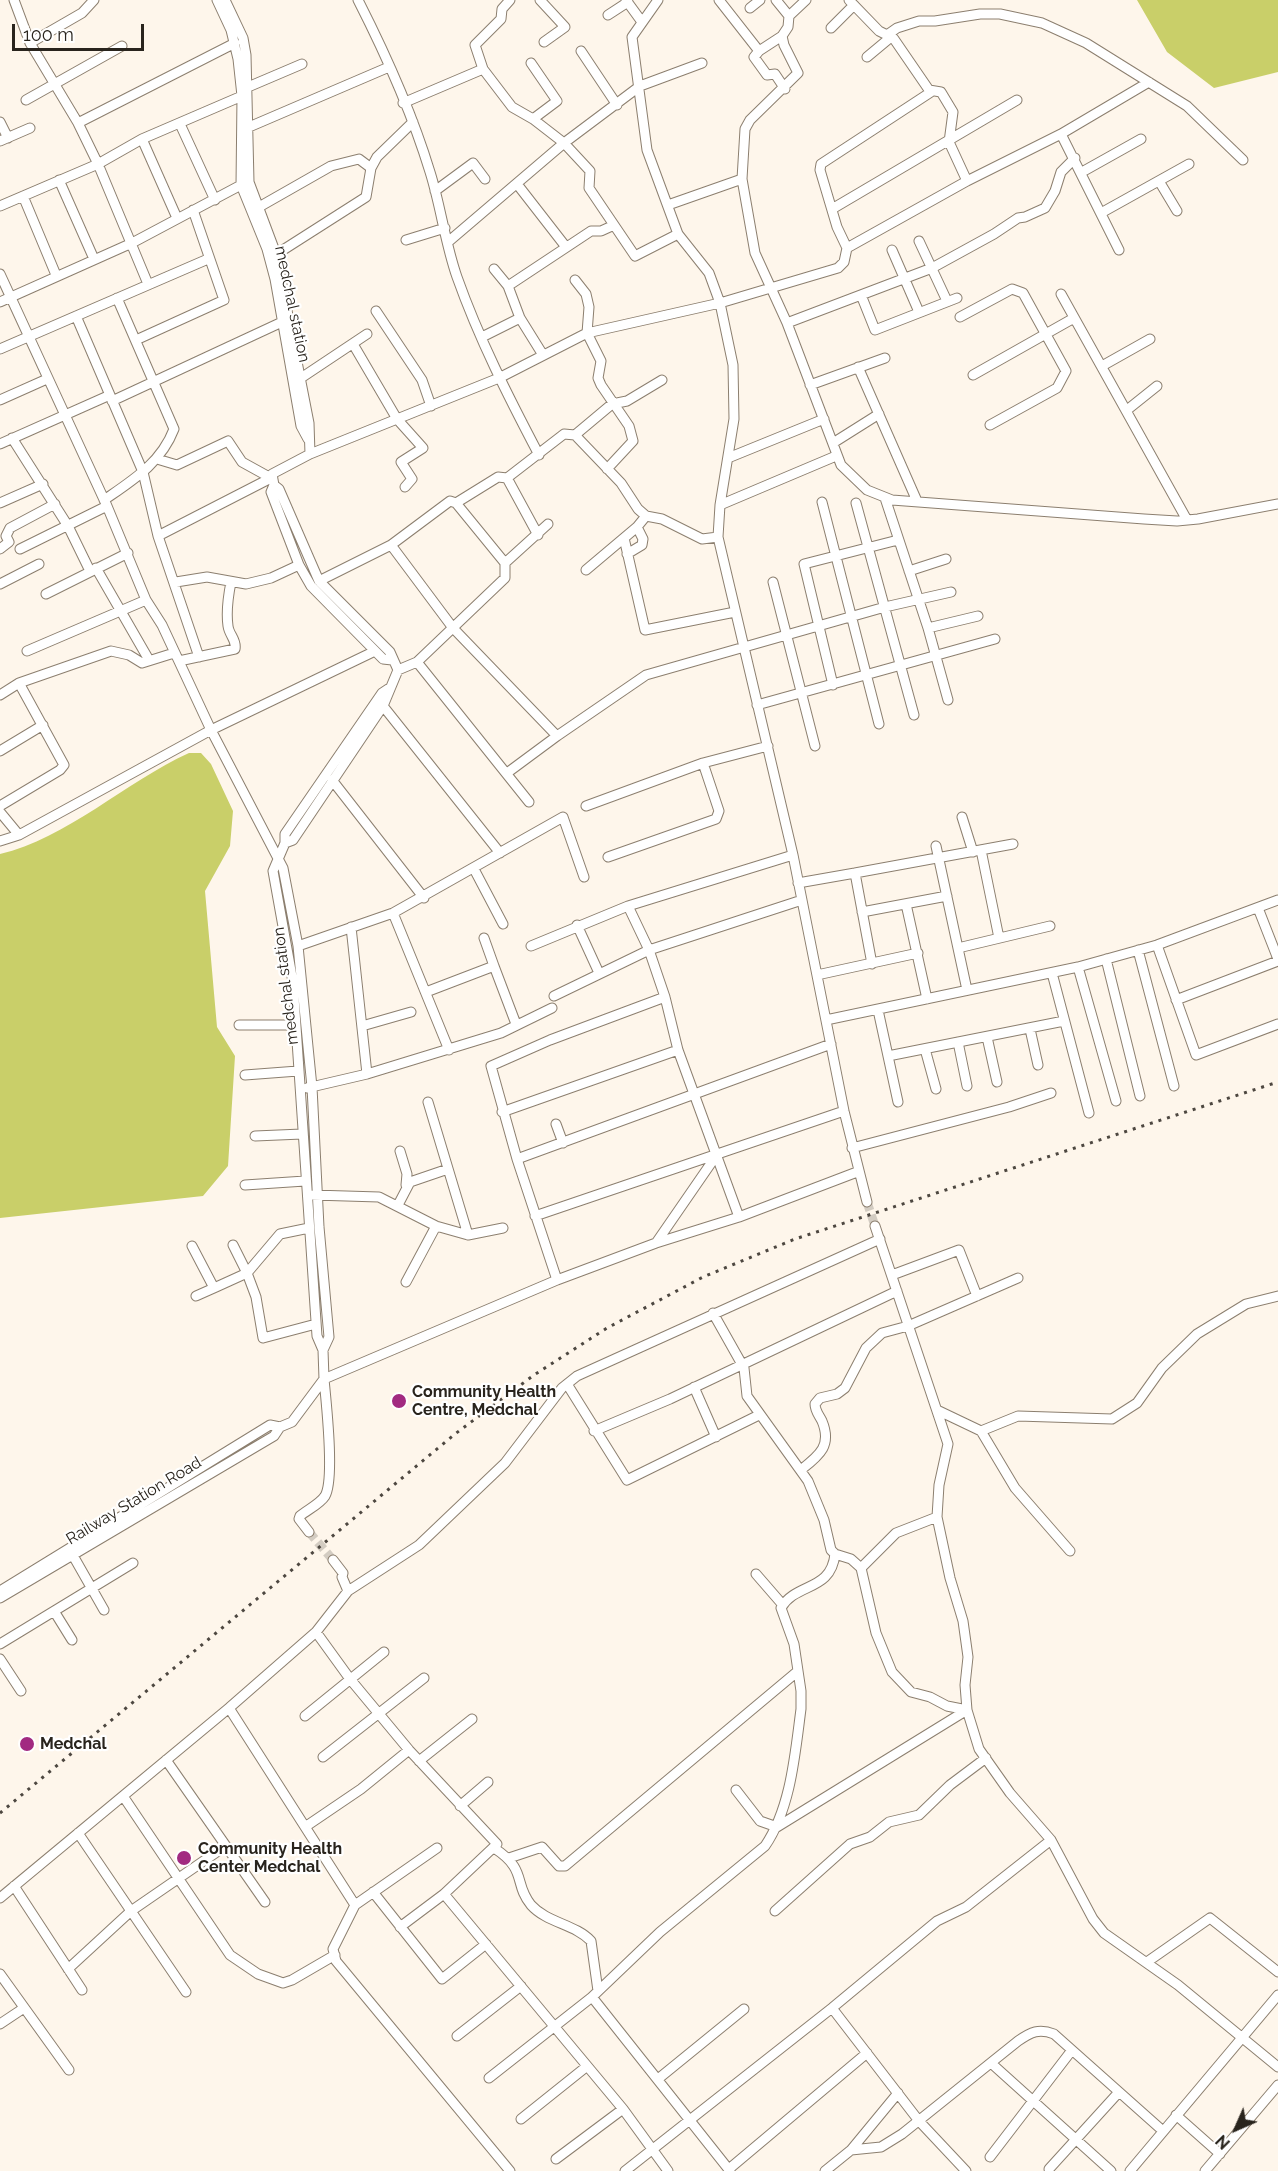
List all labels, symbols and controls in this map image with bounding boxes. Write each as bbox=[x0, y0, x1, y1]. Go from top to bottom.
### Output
scale bar bbox=[15, 12, 147, 50]
text: 100 m bbox=[23, 24, 74, 45]
street label: medchal station bbox=[270, 244, 314, 364]
street label: medchal station bbox=[269, 926, 303, 1046]
place label: Community Health Centre, Medchal bbox=[412, 1382, 556, 1420]
marker: Community Health Centre, Medchal bbox=[390, 1392, 408, 1410]
street label: Railway Station Road bbox=[63, 1453, 205, 1549]
place label: Medchal bbox=[40, 1734, 107, 1754]
marker: Medchal bbox=[18, 1735, 36, 1753]
place label: Community Health Center Medchal bbox=[198, 1839, 342, 1877]
marker: Community Health Center Medchal bbox=[175, 1849, 193, 1867]
north arrow bbox=[1206, 2099, 1266, 2159]
text: N bbox=[1212, 2131, 1234, 2153]

